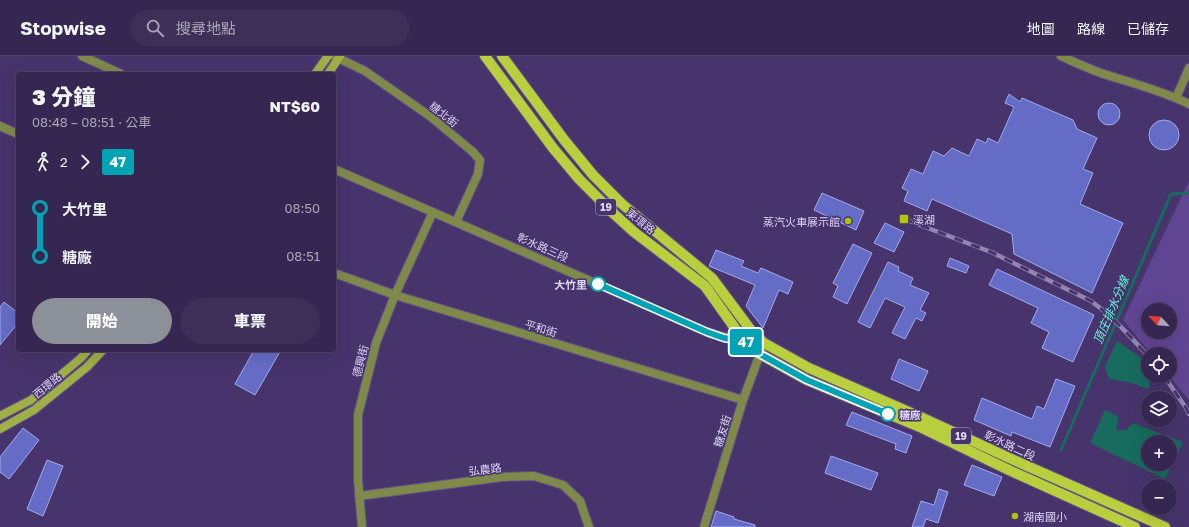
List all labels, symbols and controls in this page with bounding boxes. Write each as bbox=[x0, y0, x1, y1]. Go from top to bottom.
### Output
search box bbox=[130, 10, 410, 46]
text: Stopwise bbox=[20, 16, 106, 39]
icon: search bbox=[144, 17, 166, 39]
text: 搜尋地點 bbox=[176, 19, 236, 37]
text: 地圖 bbox=[1027, 20, 1055, 37]
text: 路線 bbox=[1077, 20, 1105, 37]
text: 已儲存 bbox=[1127, 20, 1169, 37]
text: 3 分鐘 bbox=[32, 83, 95, 110]
text: NT$60 bbox=[270, 97, 320, 115]
street label: 糖北街 bbox=[427, 99, 461, 129]
text: 08:48 – 08:51 · 公車 bbox=[32, 114, 151, 130]
icon: walk bbox=[32, 151, 54, 173]
icon: forward bbox=[74, 151, 96, 173]
text: 47 bbox=[110, 153, 126, 170]
text: 2 bbox=[60, 154, 68, 170]
road number: 19 bbox=[596, 199, 616, 215]
text: 大竹里 bbox=[62, 200, 107, 218]
text: 08:50 bbox=[285, 200, 320, 216]
street label: 東環路 bbox=[624, 206, 658, 236]
marker: 溪湖 bbox=[898, 213, 910, 225]
place label: 溪湖 bbox=[913, 213, 935, 226]
place label: 蒸汽火車展示館 bbox=[763, 215, 840, 228]
marker: 蒸汽火車展示館 bbox=[843, 216, 853, 226]
street label: 彰水路三段 bbox=[515, 230, 571, 264]
text: 糖廠 bbox=[62, 248, 92, 266]
text: 08:51 bbox=[286, 248, 320, 264]
water label: 頂庄排水分線 bbox=[1090, 272, 1133, 346]
marker: 大竹里 bbox=[590, 276, 606, 292]
place label: 大竹里 bbox=[554, 278, 587, 291]
button: 開始 bbox=[32, 298, 172, 344]
button: 車票 bbox=[180, 298, 320, 344]
north arrow bbox=[1141, 303, 1177, 339]
map controls bbox=[1141, 303, 1177, 515]
street label: 平和街 bbox=[523, 317, 559, 339]
line badge: 47 bbox=[728, 329, 764, 355]
text: 47 bbox=[738, 333, 754, 350]
street label: 德興街 bbox=[350, 343, 370, 379]
button: locate bbox=[1141, 347, 1177, 383]
street label: 西環路 bbox=[30, 370, 64, 400]
button: layers bbox=[1141, 391, 1177, 427]
marker: 糖廠 bbox=[880, 406, 896, 422]
place label: 糖廠 bbox=[899, 408, 921, 421]
street label: 糖友街 bbox=[711, 413, 733, 449]
street label: 彰水路二段 bbox=[982, 427, 1038, 463]
road number: 19 bbox=[951, 428, 971, 444]
button: + bbox=[1141, 435, 1177, 471]
street label: 弘農路 bbox=[468, 461, 502, 477]
button: − bbox=[1141, 479, 1177, 515]
place label: 湖南國小 bbox=[1023, 510, 1067, 523]
marker: 湖南國小 bbox=[1010, 511, 1020, 521]

